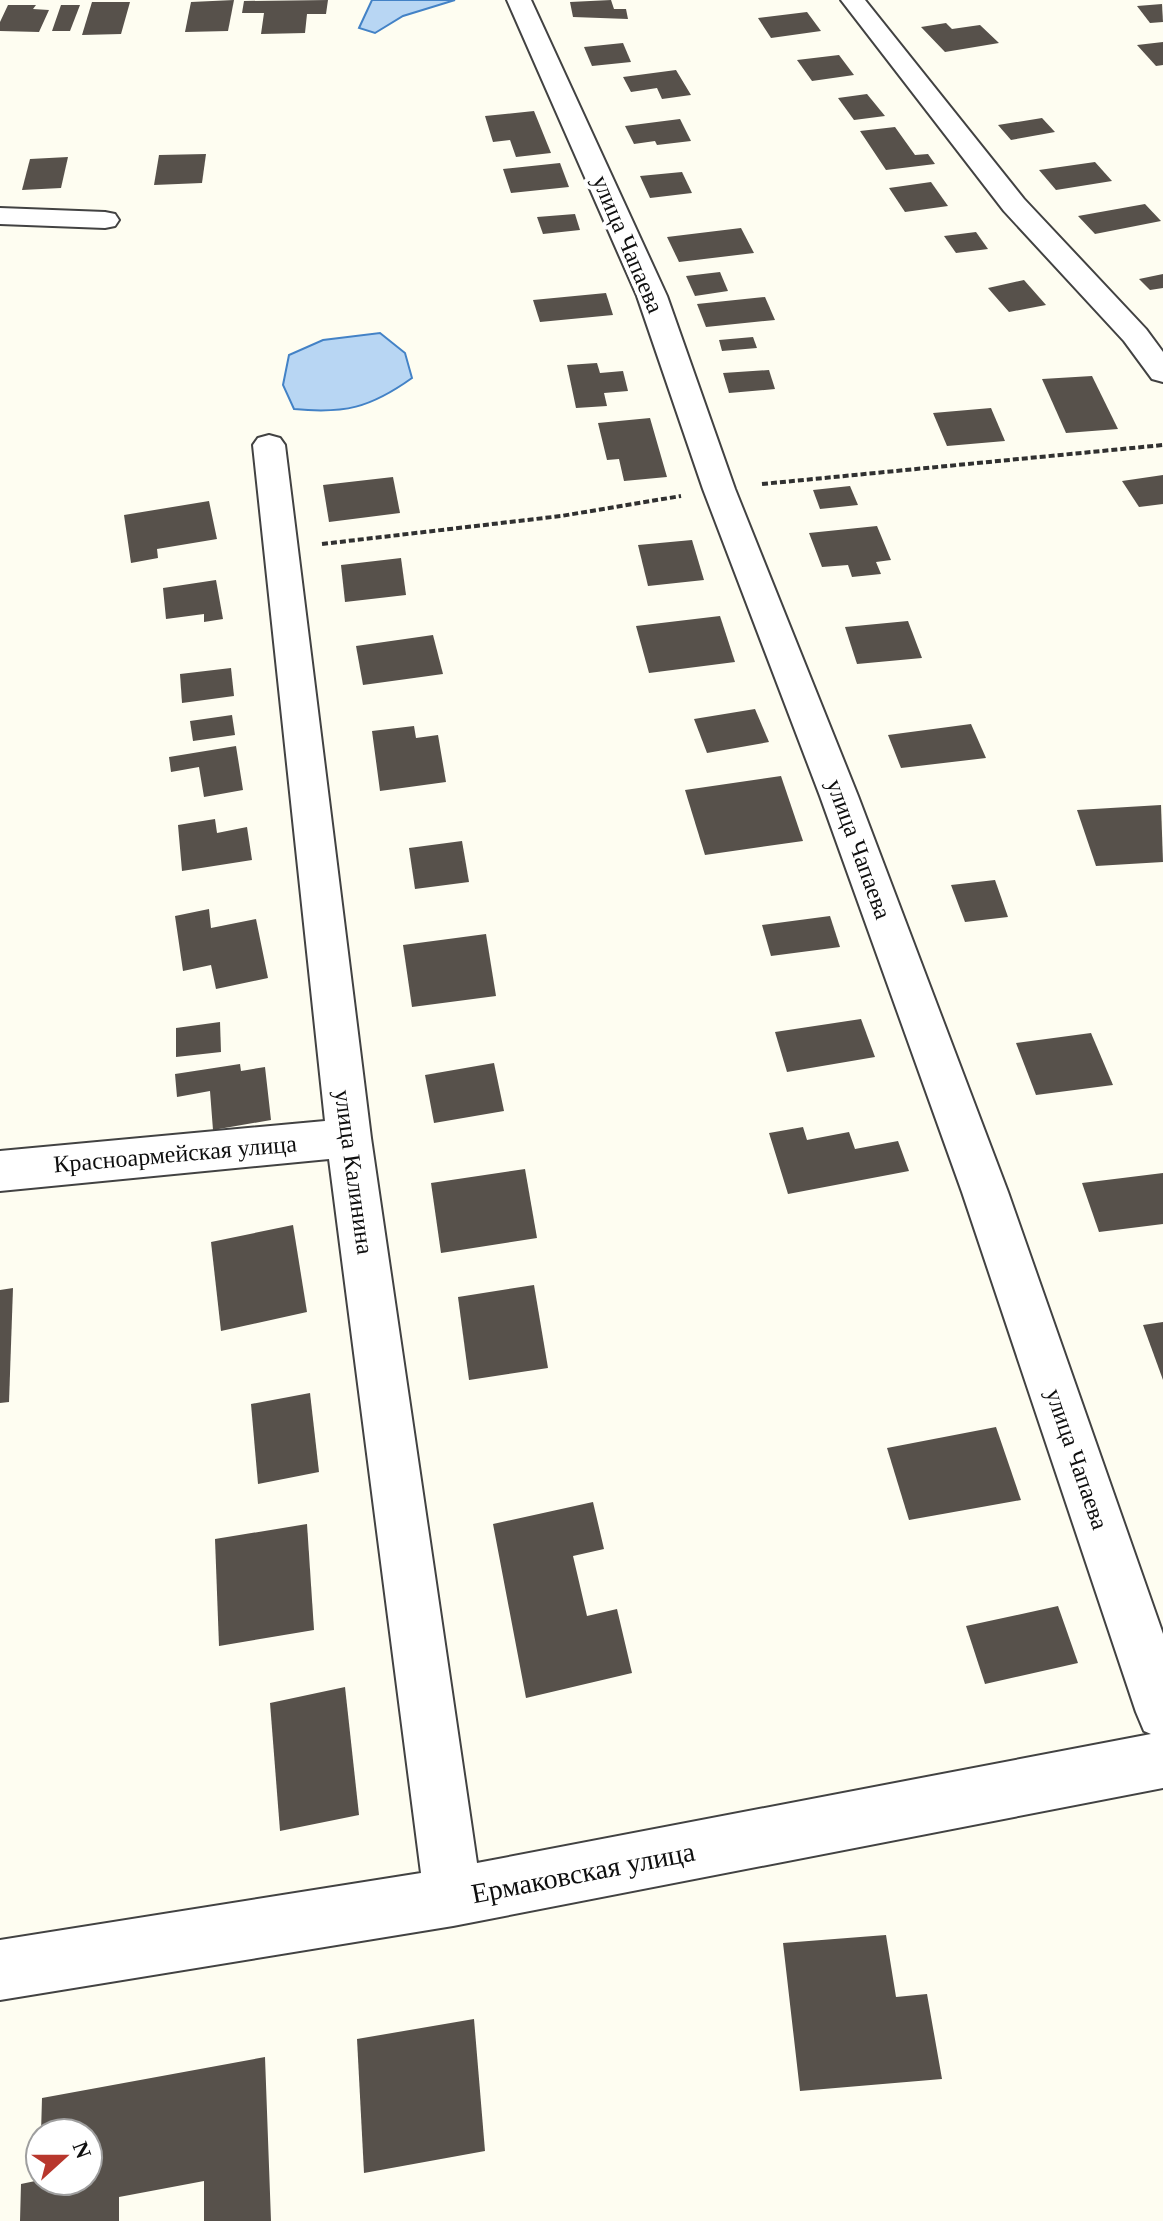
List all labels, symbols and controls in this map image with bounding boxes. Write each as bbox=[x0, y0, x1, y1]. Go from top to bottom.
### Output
street label: улица Чапаева bbox=[587, 171, 669, 317]
street label: улица Чапаева bbox=[822, 775, 896, 923]
street label: улица Калинина bbox=[330, 1088, 378, 1256]
street label: Красноармейская улица bbox=[52, 1130, 298, 1178]
street label: улица Чапаева bbox=[1041, 1385, 1113, 1533]
street label: Ермаковская улица bbox=[469, 1836, 698, 1909]
north arrow bbox=[24, 2117, 104, 2197]
text: N bbox=[68, 2138, 97, 2162]

